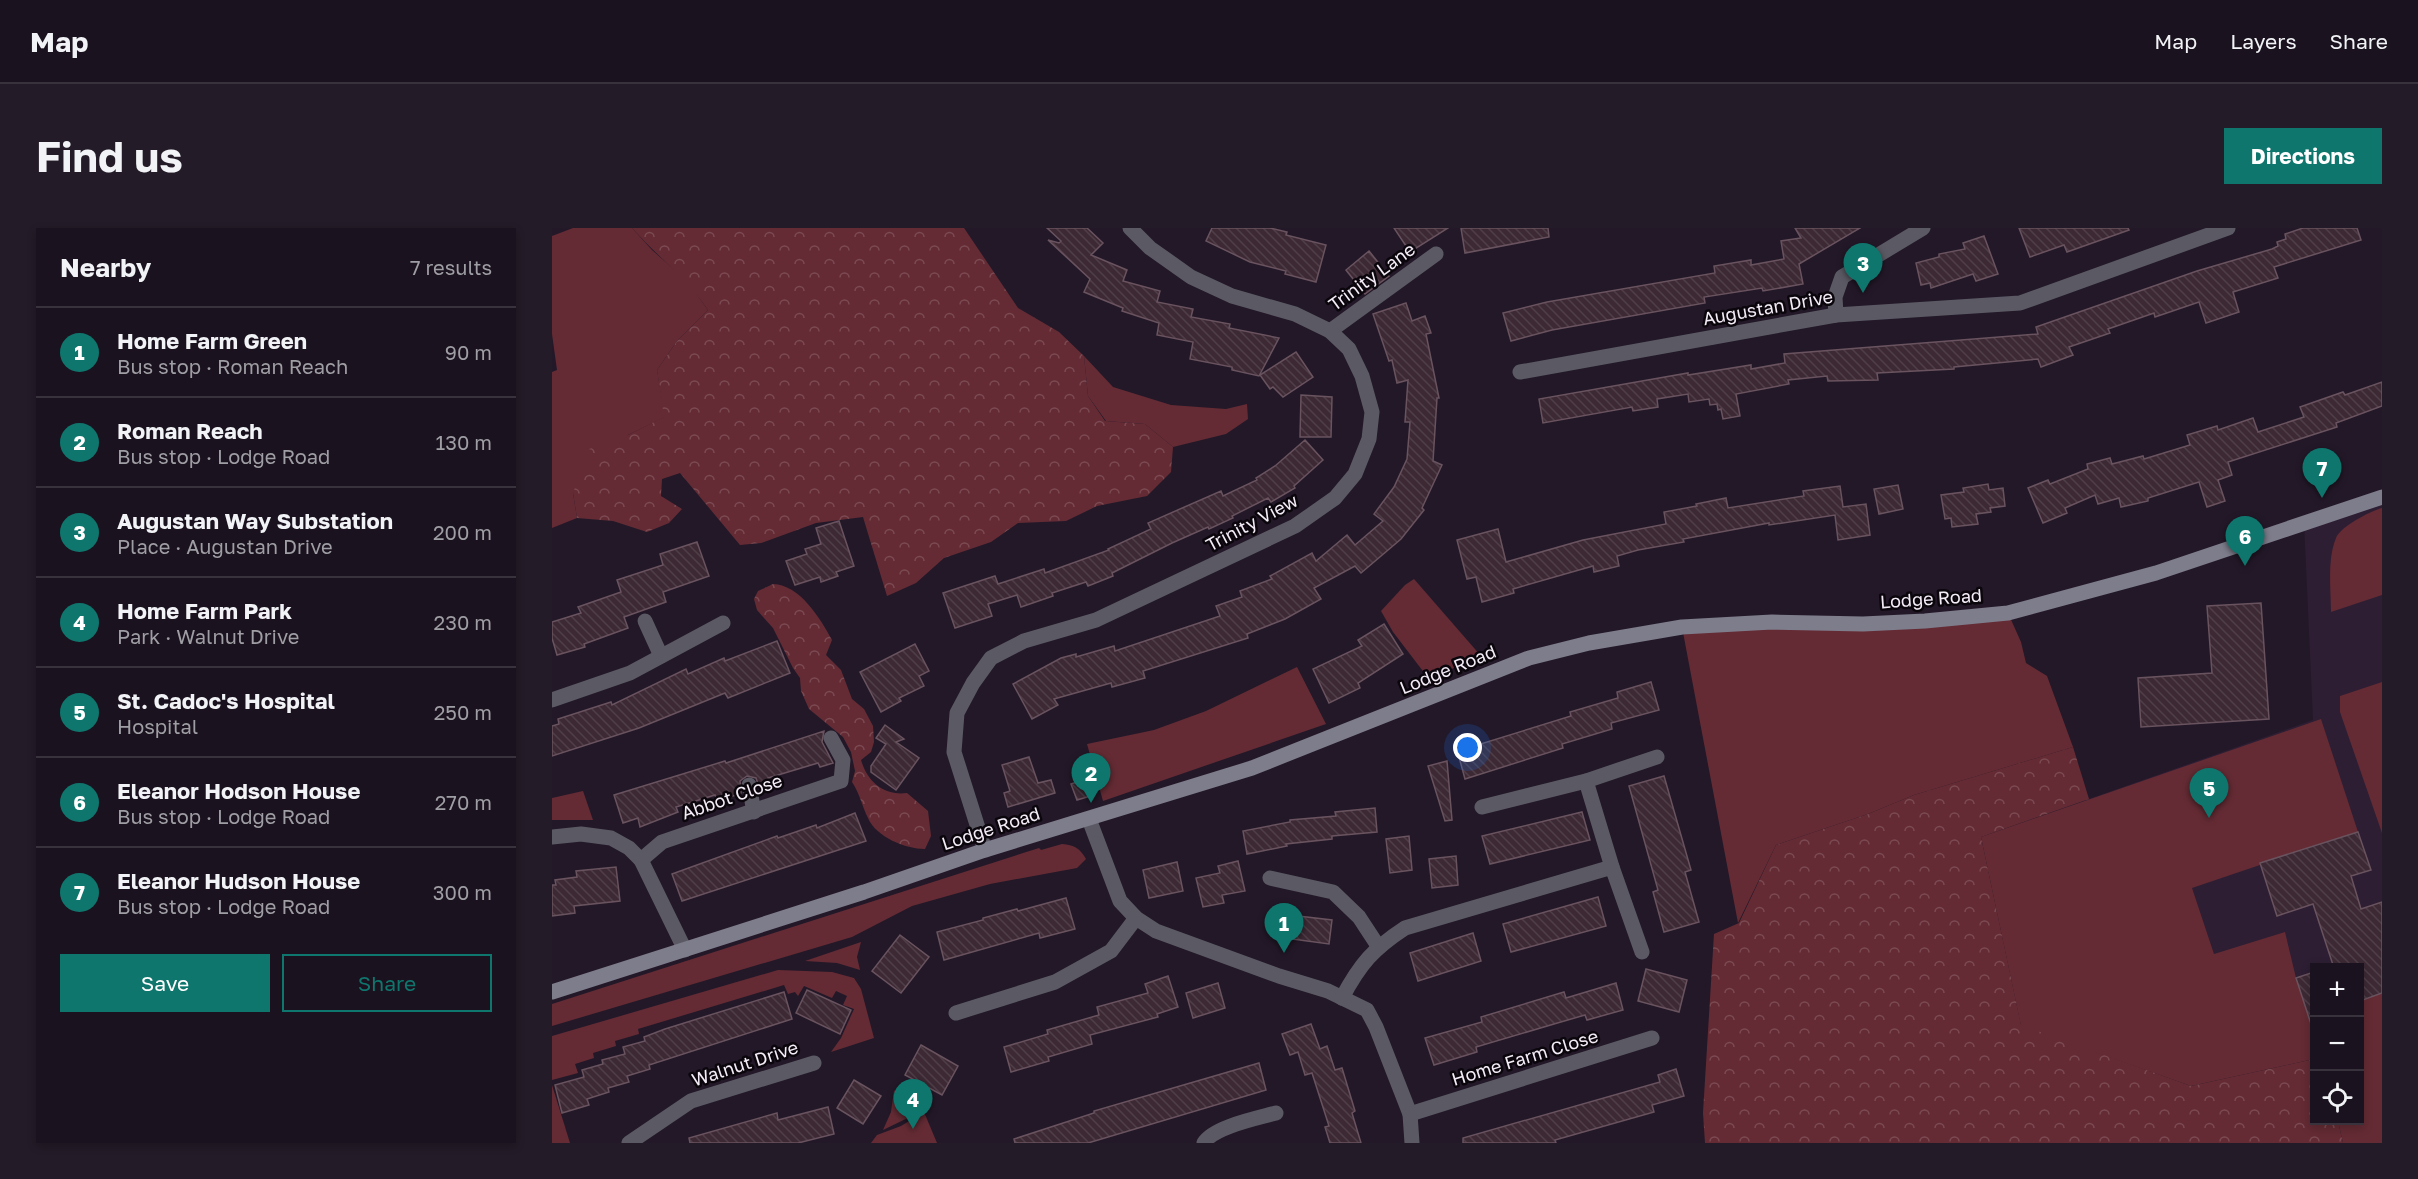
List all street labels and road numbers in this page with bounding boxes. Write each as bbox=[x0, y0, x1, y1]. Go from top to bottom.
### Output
street label: Trinity Lane bbox=[1324, 237, 1419, 315]
street label: Augustan Drive bbox=[1701, 285, 1835, 329]
street label: Trinity View bbox=[1202, 488, 1302, 556]
street label: Lodge Road bbox=[1879, 583, 1983, 613]
street label: Lodge Road bbox=[1396, 640, 1499, 698]
street label: Abbot Close bbox=[678, 769, 785, 824]
street label: Lodge Road bbox=[939, 802, 1043, 854]
street label: Home Farm Close bbox=[1449, 1024, 1601, 1090]
street label: Walnut Drive bbox=[689, 1035, 801, 1091]

